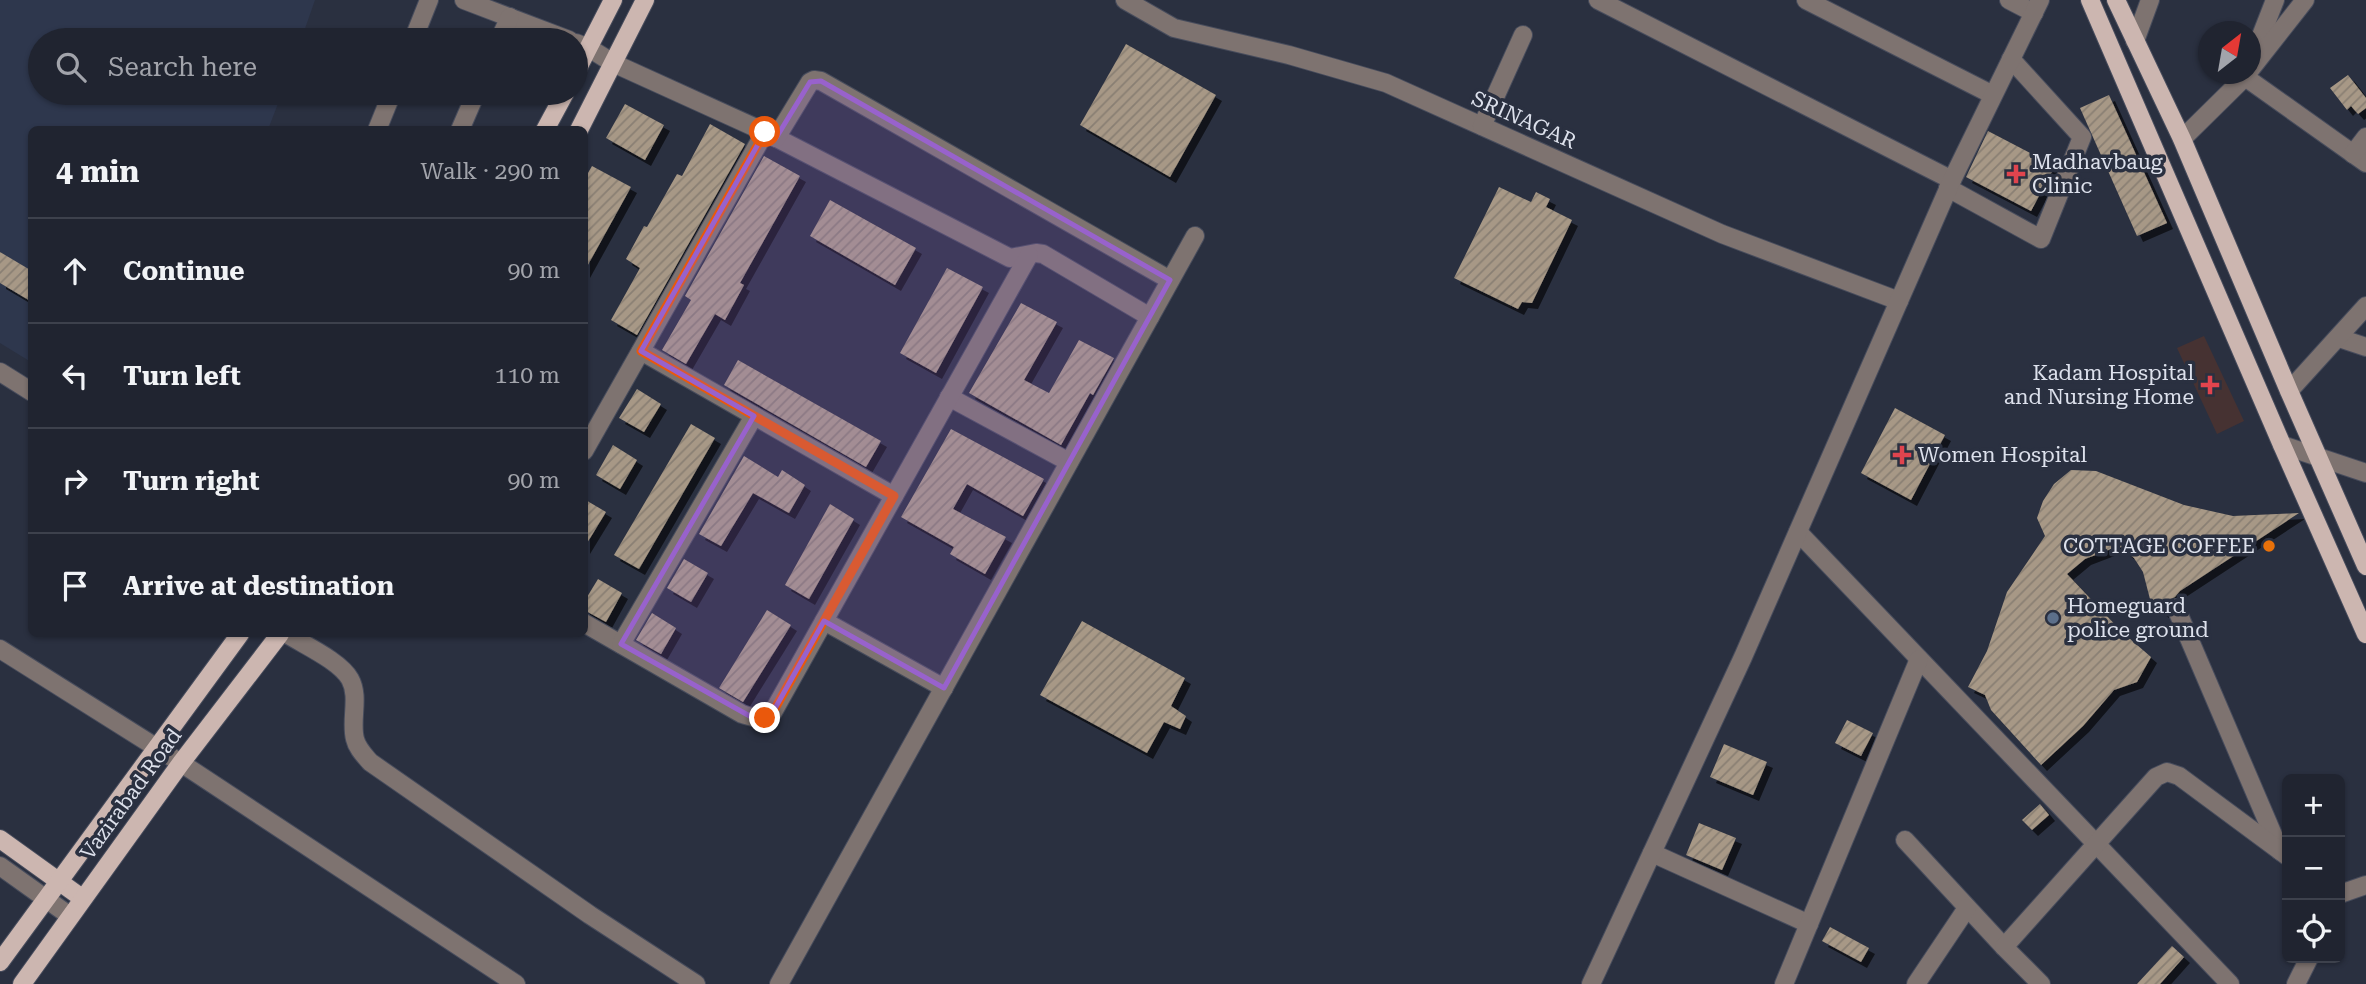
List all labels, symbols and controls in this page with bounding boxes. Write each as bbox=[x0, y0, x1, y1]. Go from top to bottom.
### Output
north arrow bbox=[2198, 21, 2261, 84]
search box bbox=[28, 28, 588, 105]
icon: search bbox=[52, 48, 90, 86]
text: Search here bbox=[108, 52, 257, 82]
street label: SRINAGAR bbox=[1468, 86, 1580, 154]
route start bbox=[749, 116, 780, 147]
place label: Madhavbaug Clinic bbox=[2032, 150, 2163, 198]
text: 4 min bbox=[56, 154, 139, 189]
text: Walk · 290 m bbox=[421, 158, 560, 185]
marker: Madhavbaug Clinic bbox=[2006, 164, 2026, 184]
icon: ahead bbox=[56, 252, 94, 290]
text: Continue bbox=[123, 256, 245, 286]
text: 90 m bbox=[507, 257, 560, 284]
icon: left bbox=[56, 357, 94, 395]
text: Turn left bbox=[123, 361, 241, 391]
place label: Kadam Hospital and Nursing Home bbox=[2004, 361, 2194, 409]
text: 110 m bbox=[495, 362, 560, 389]
marker: Kadam Hospital and Nursing Home bbox=[2200, 375, 2220, 395]
place label: Women Hospital bbox=[1918, 443, 2087, 467]
marker: Women Hospital bbox=[1892, 445, 1912, 465]
icon: right bbox=[56, 462, 94, 500]
text: Turn right bbox=[123, 466, 259, 496]
text: 90 m bbox=[507, 467, 560, 494]
place label: COTTAGE COFFEE bbox=[2063, 534, 2255, 558]
marker: COTTAGE COFFEE bbox=[2261, 538, 2277, 554]
icon: arrive bbox=[56, 567, 94, 605]
text: Arrive at destination bbox=[123, 571, 394, 601]
place label: Homeguard police ground bbox=[2067, 594, 2209, 642]
marker: Homeguard police ground bbox=[2045, 610, 2061, 626]
route end bbox=[749, 702, 780, 733]
street label: Vazirabad Road bbox=[75, 723, 187, 864]
map controls bbox=[2282, 774, 2345, 963]
button: + bbox=[2282, 774, 2345, 837]
button: − bbox=[2282, 837, 2345, 900]
button: locate bbox=[2282, 900, 2345, 963]

